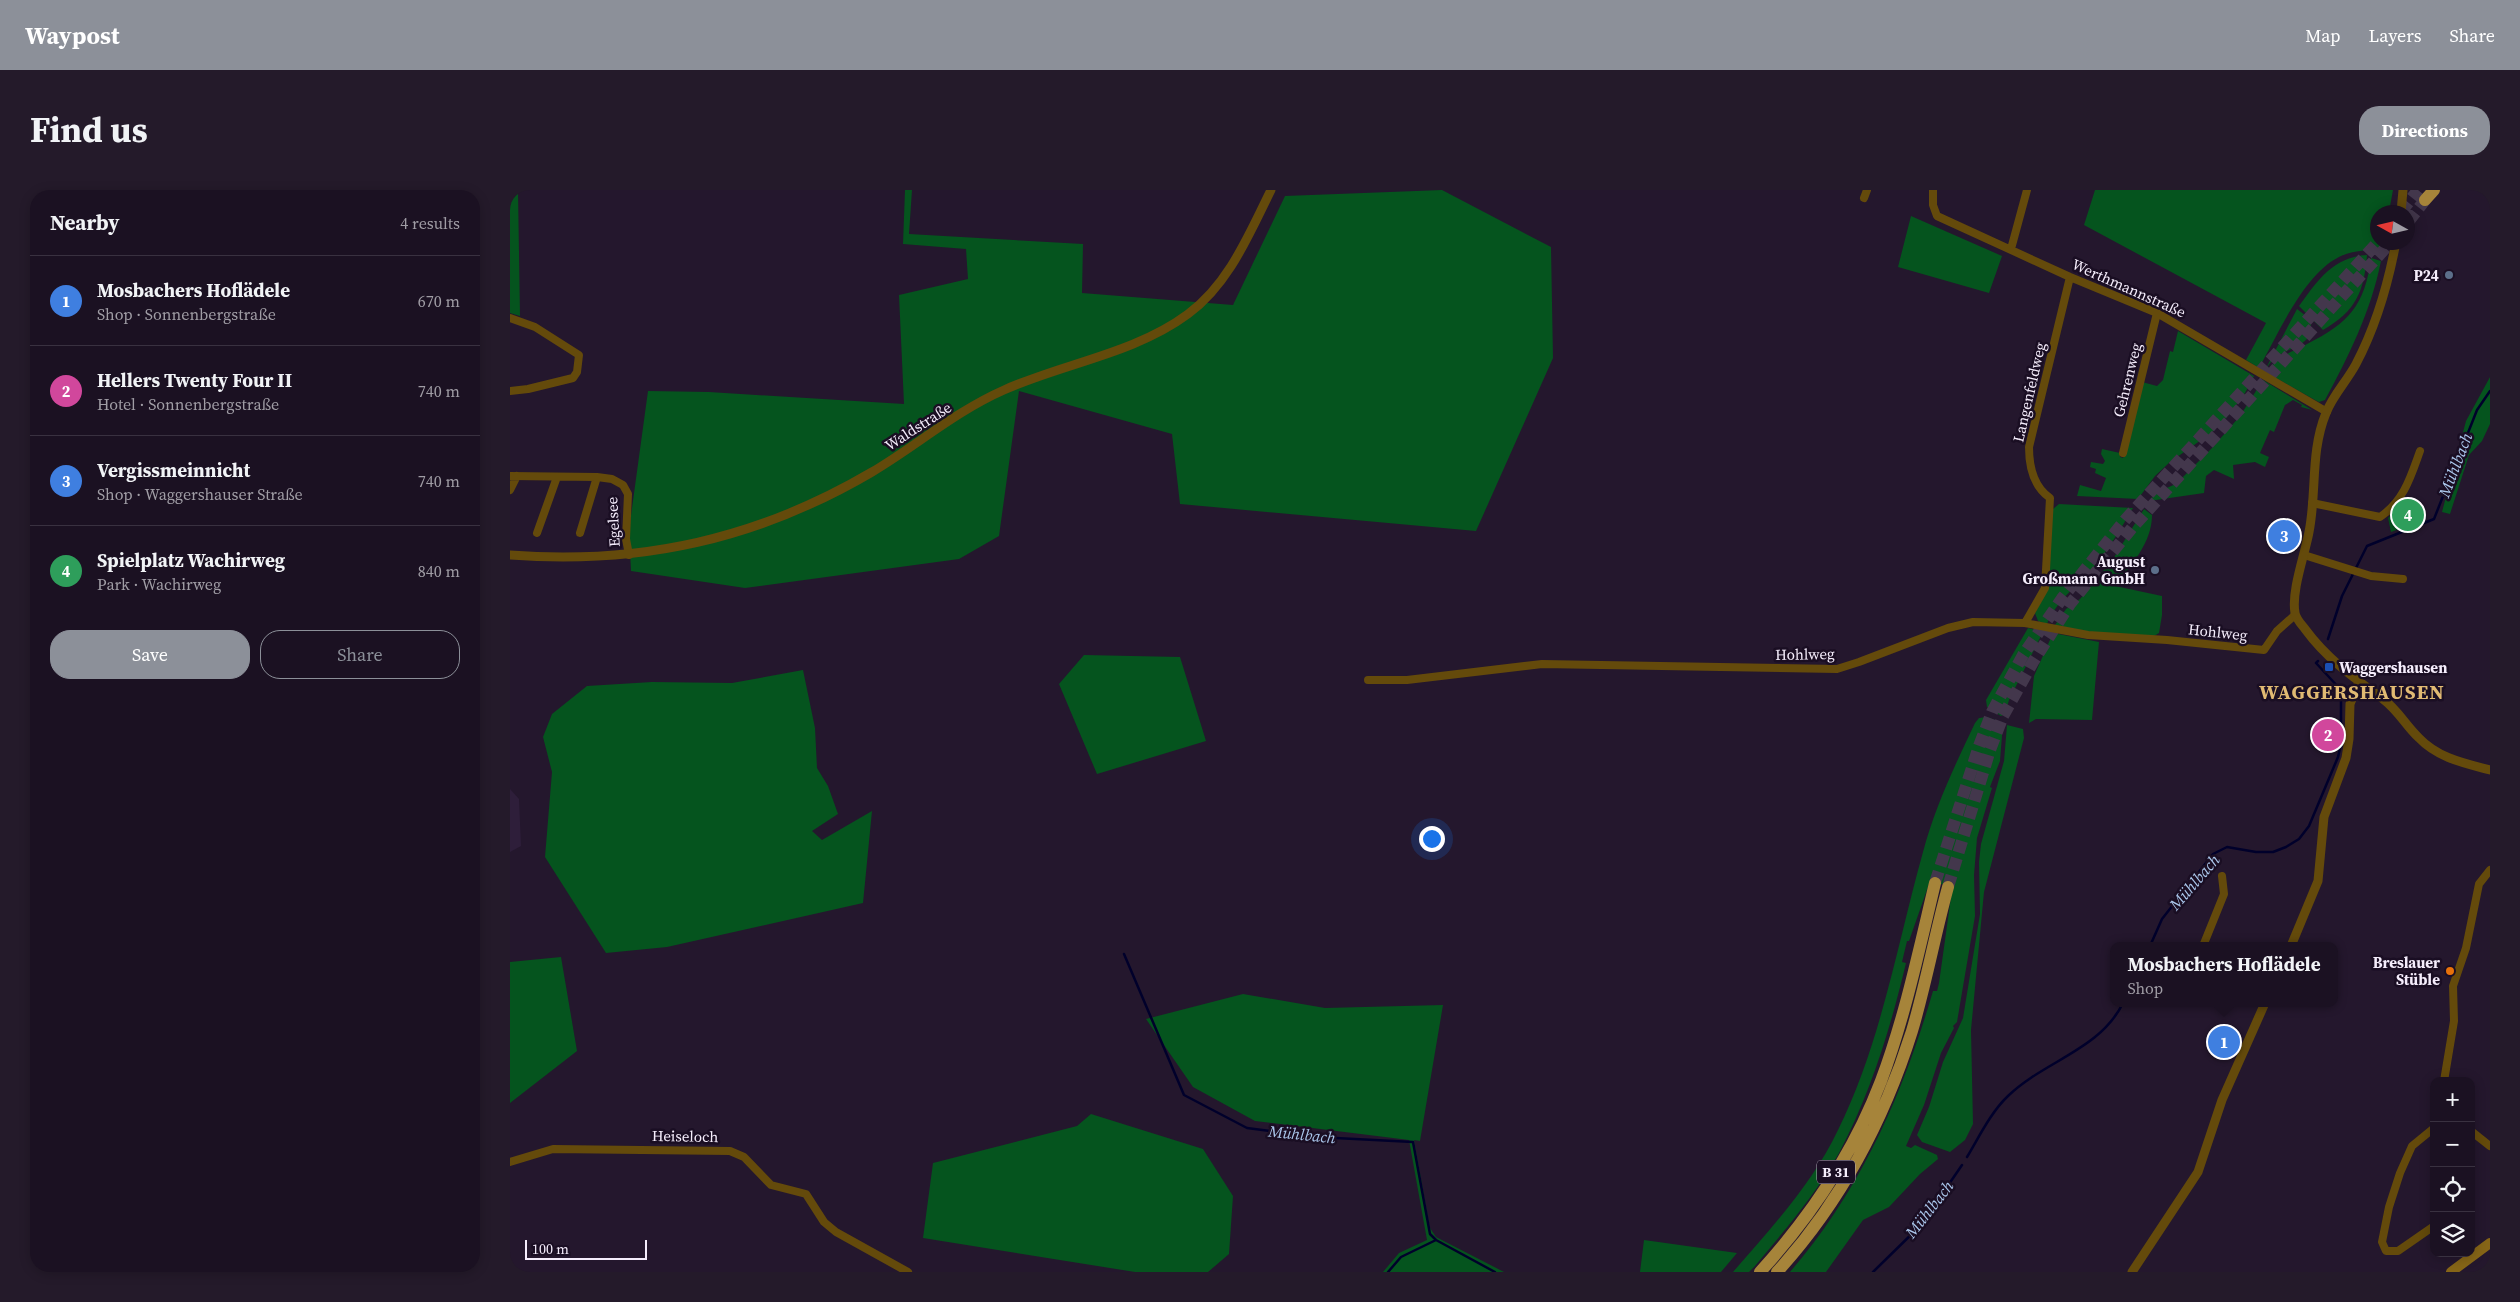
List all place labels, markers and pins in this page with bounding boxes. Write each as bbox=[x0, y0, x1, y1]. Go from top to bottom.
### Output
place label: P24 bbox=[2414, 265, 2439, 286]
marker: P24 bbox=[2443, 269, 2455, 281]
pin: 4 bbox=[2392, 496, 2424, 534]
pin: 3 bbox=[2268, 517, 2300, 555]
place label: August Großmann GmbH bbox=[2023, 551, 2146, 589]
marker: August Großmann GmbH bbox=[2149, 564, 2161, 576]
place label: Waggershausen bbox=[2339, 657, 2447, 678]
marker: Waggershausen bbox=[2323, 661, 2335, 673]
pin: 2 bbox=[2312, 716, 2344, 754]
place label: Breslauer Stüble bbox=[2373, 952, 2440, 990]
marker: Breslauer Stüble bbox=[2444, 965, 2456, 977]
pin: 1 bbox=[2208, 1023, 2240, 1061]

